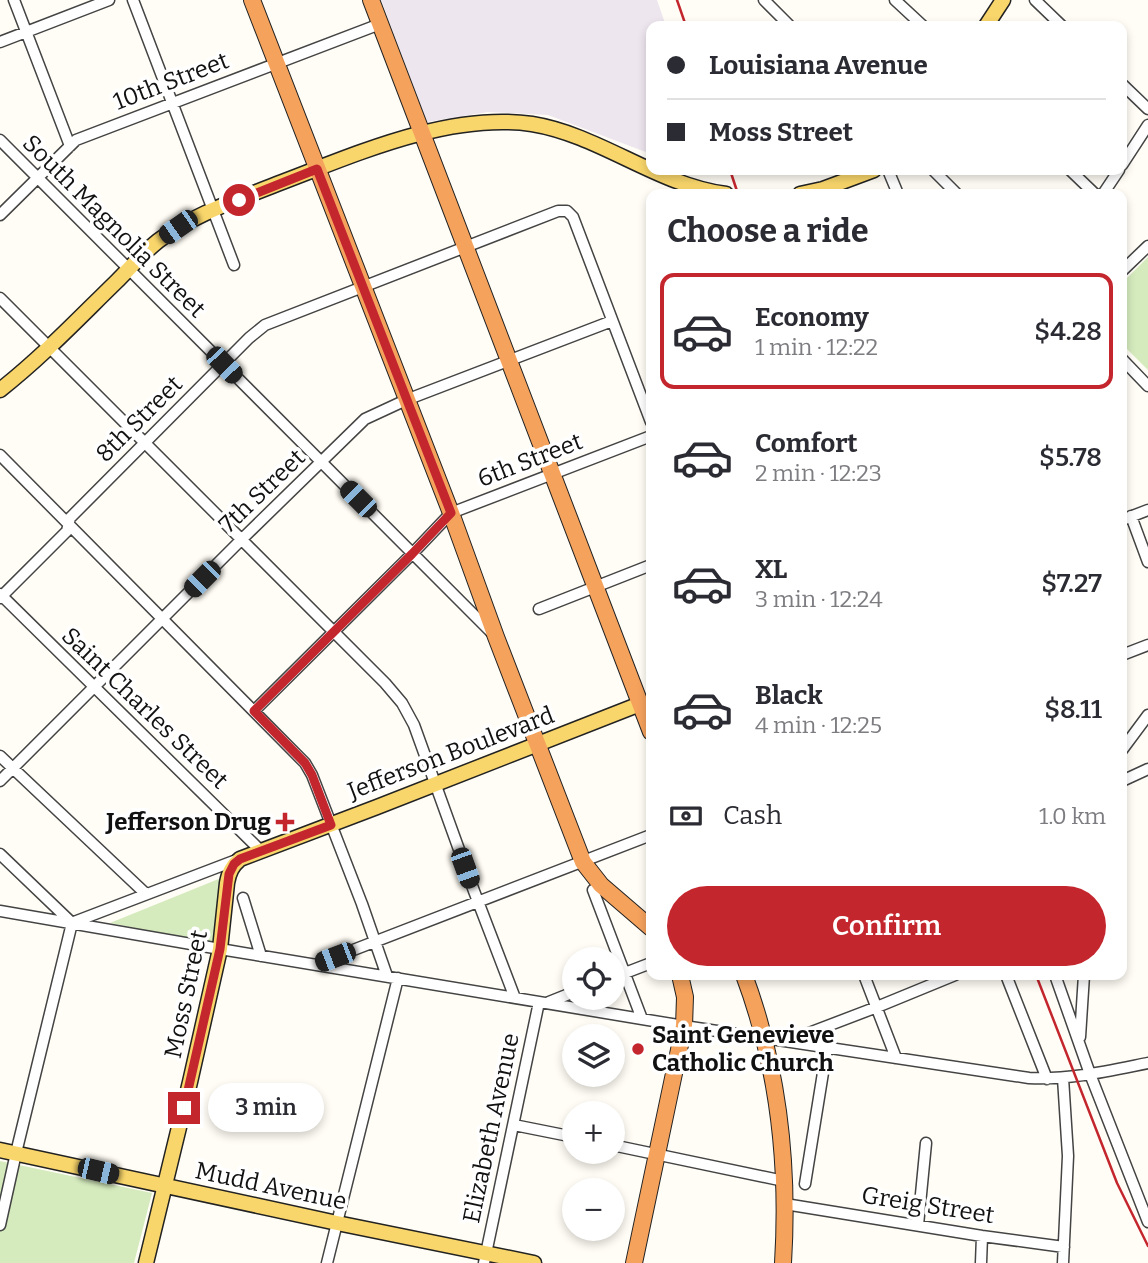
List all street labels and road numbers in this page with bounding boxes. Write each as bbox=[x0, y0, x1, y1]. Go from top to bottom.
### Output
street label: 10th Street bbox=[109, 46, 233, 116]
street label: South Magnolia Street bbox=[17, 129, 211, 323]
street label: 8th Street bbox=[90, 370, 188, 468]
street label: 6th Street bbox=[474, 427, 587, 493]
street label: 7th Street bbox=[213, 443, 311, 539]
street label: Saint Charles Street bbox=[56, 622, 234, 795]
street label: Jefferson Boulevard bbox=[343, 701, 558, 806]
street label: Moss Street bbox=[159, 927, 213, 1061]
street label: Elizabeth Avenue bbox=[457, 1031, 525, 1225]
street label: Mudd Avenue bbox=[193, 1156, 349, 1216]
street label: Greig Street bbox=[860, 1181, 997, 1229]

